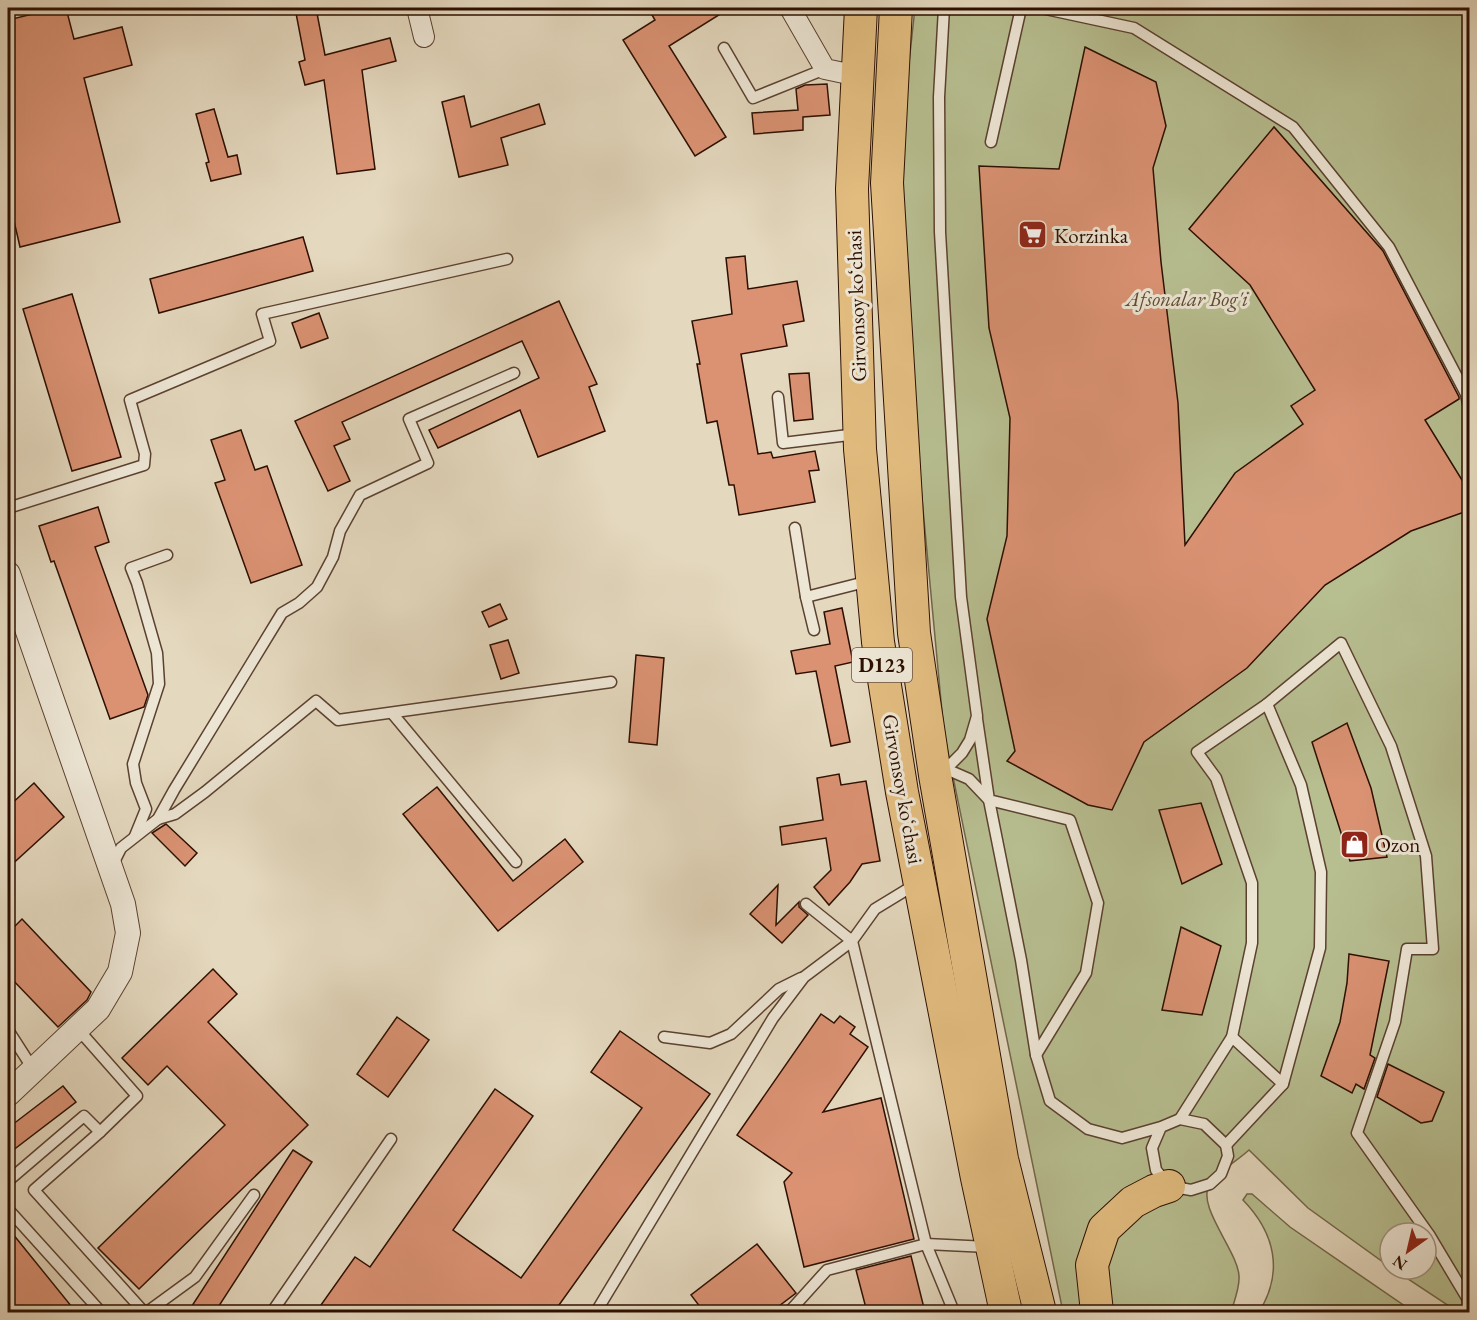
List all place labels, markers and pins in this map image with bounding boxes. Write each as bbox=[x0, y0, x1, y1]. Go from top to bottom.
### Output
supermarket icon: Korzinka bbox=[1017, 219, 1049, 251]
place label: Korzinka bbox=[1054, 222, 1129, 249]
shop icon: Ozon bbox=[1338, 828, 1370, 860]
place label: Ozon bbox=[1375, 831, 1420, 858]

